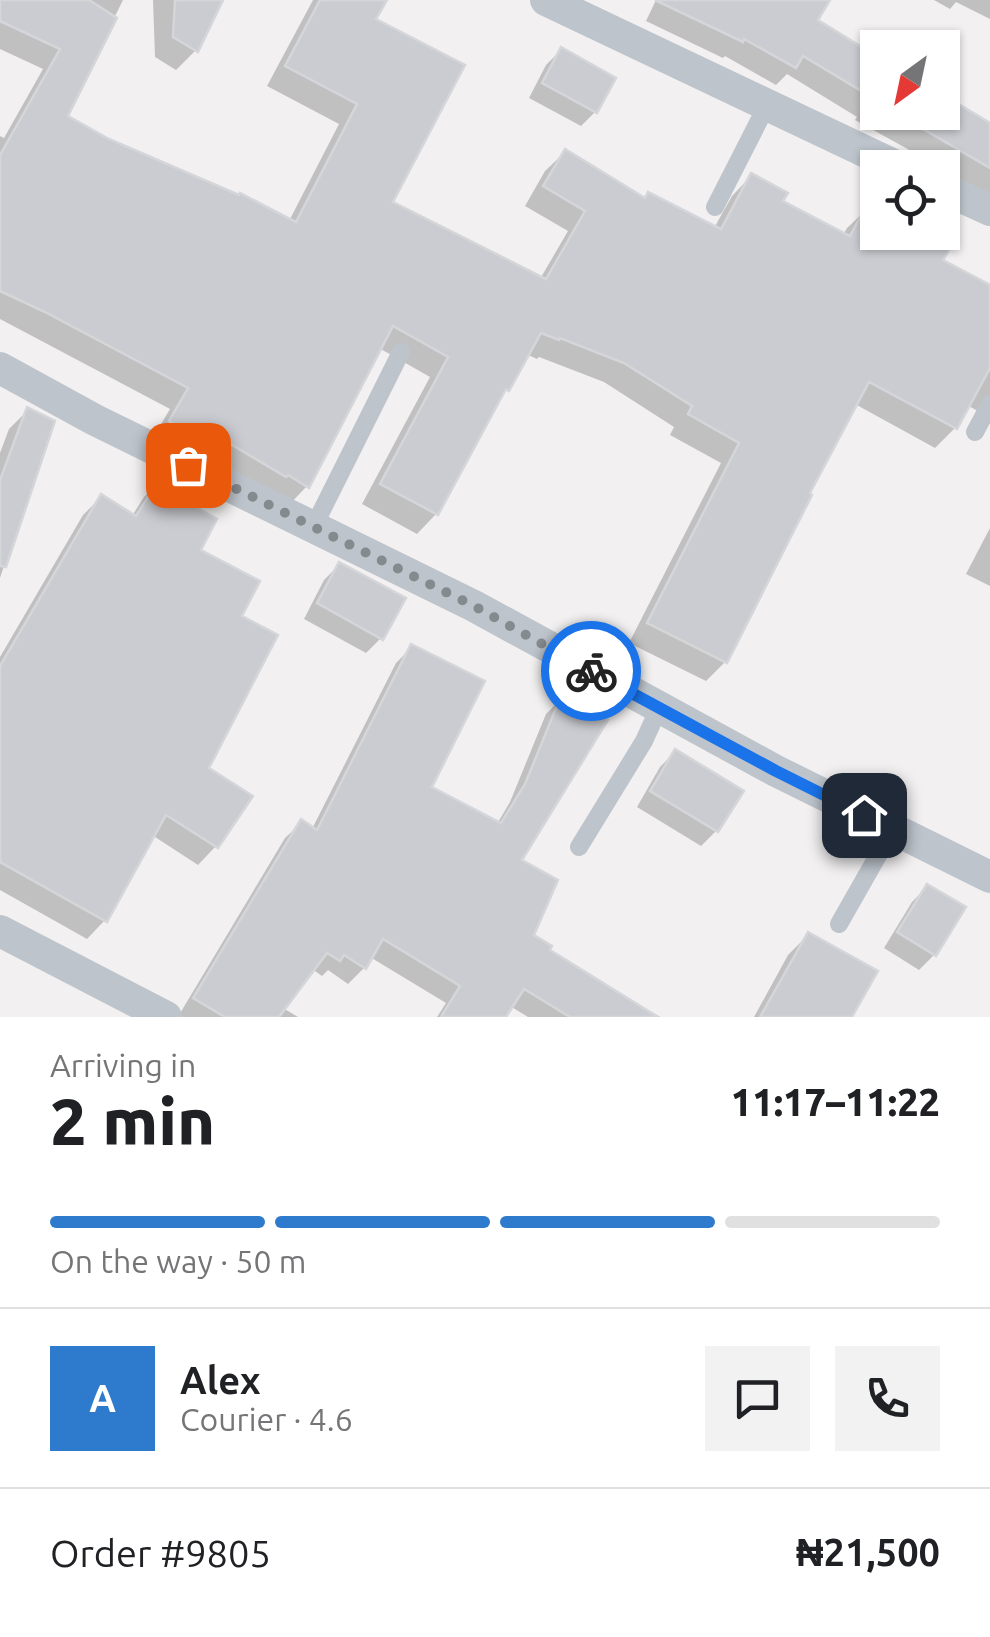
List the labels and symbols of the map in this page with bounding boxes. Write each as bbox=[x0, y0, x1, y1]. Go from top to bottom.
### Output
north arrow bbox=[860, 30, 960, 130]
pin bbox=[146, 423, 231, 508]
courier bbox=[541, 621, 641, 721]
pin bbox=[822, 773, 907, 858]

